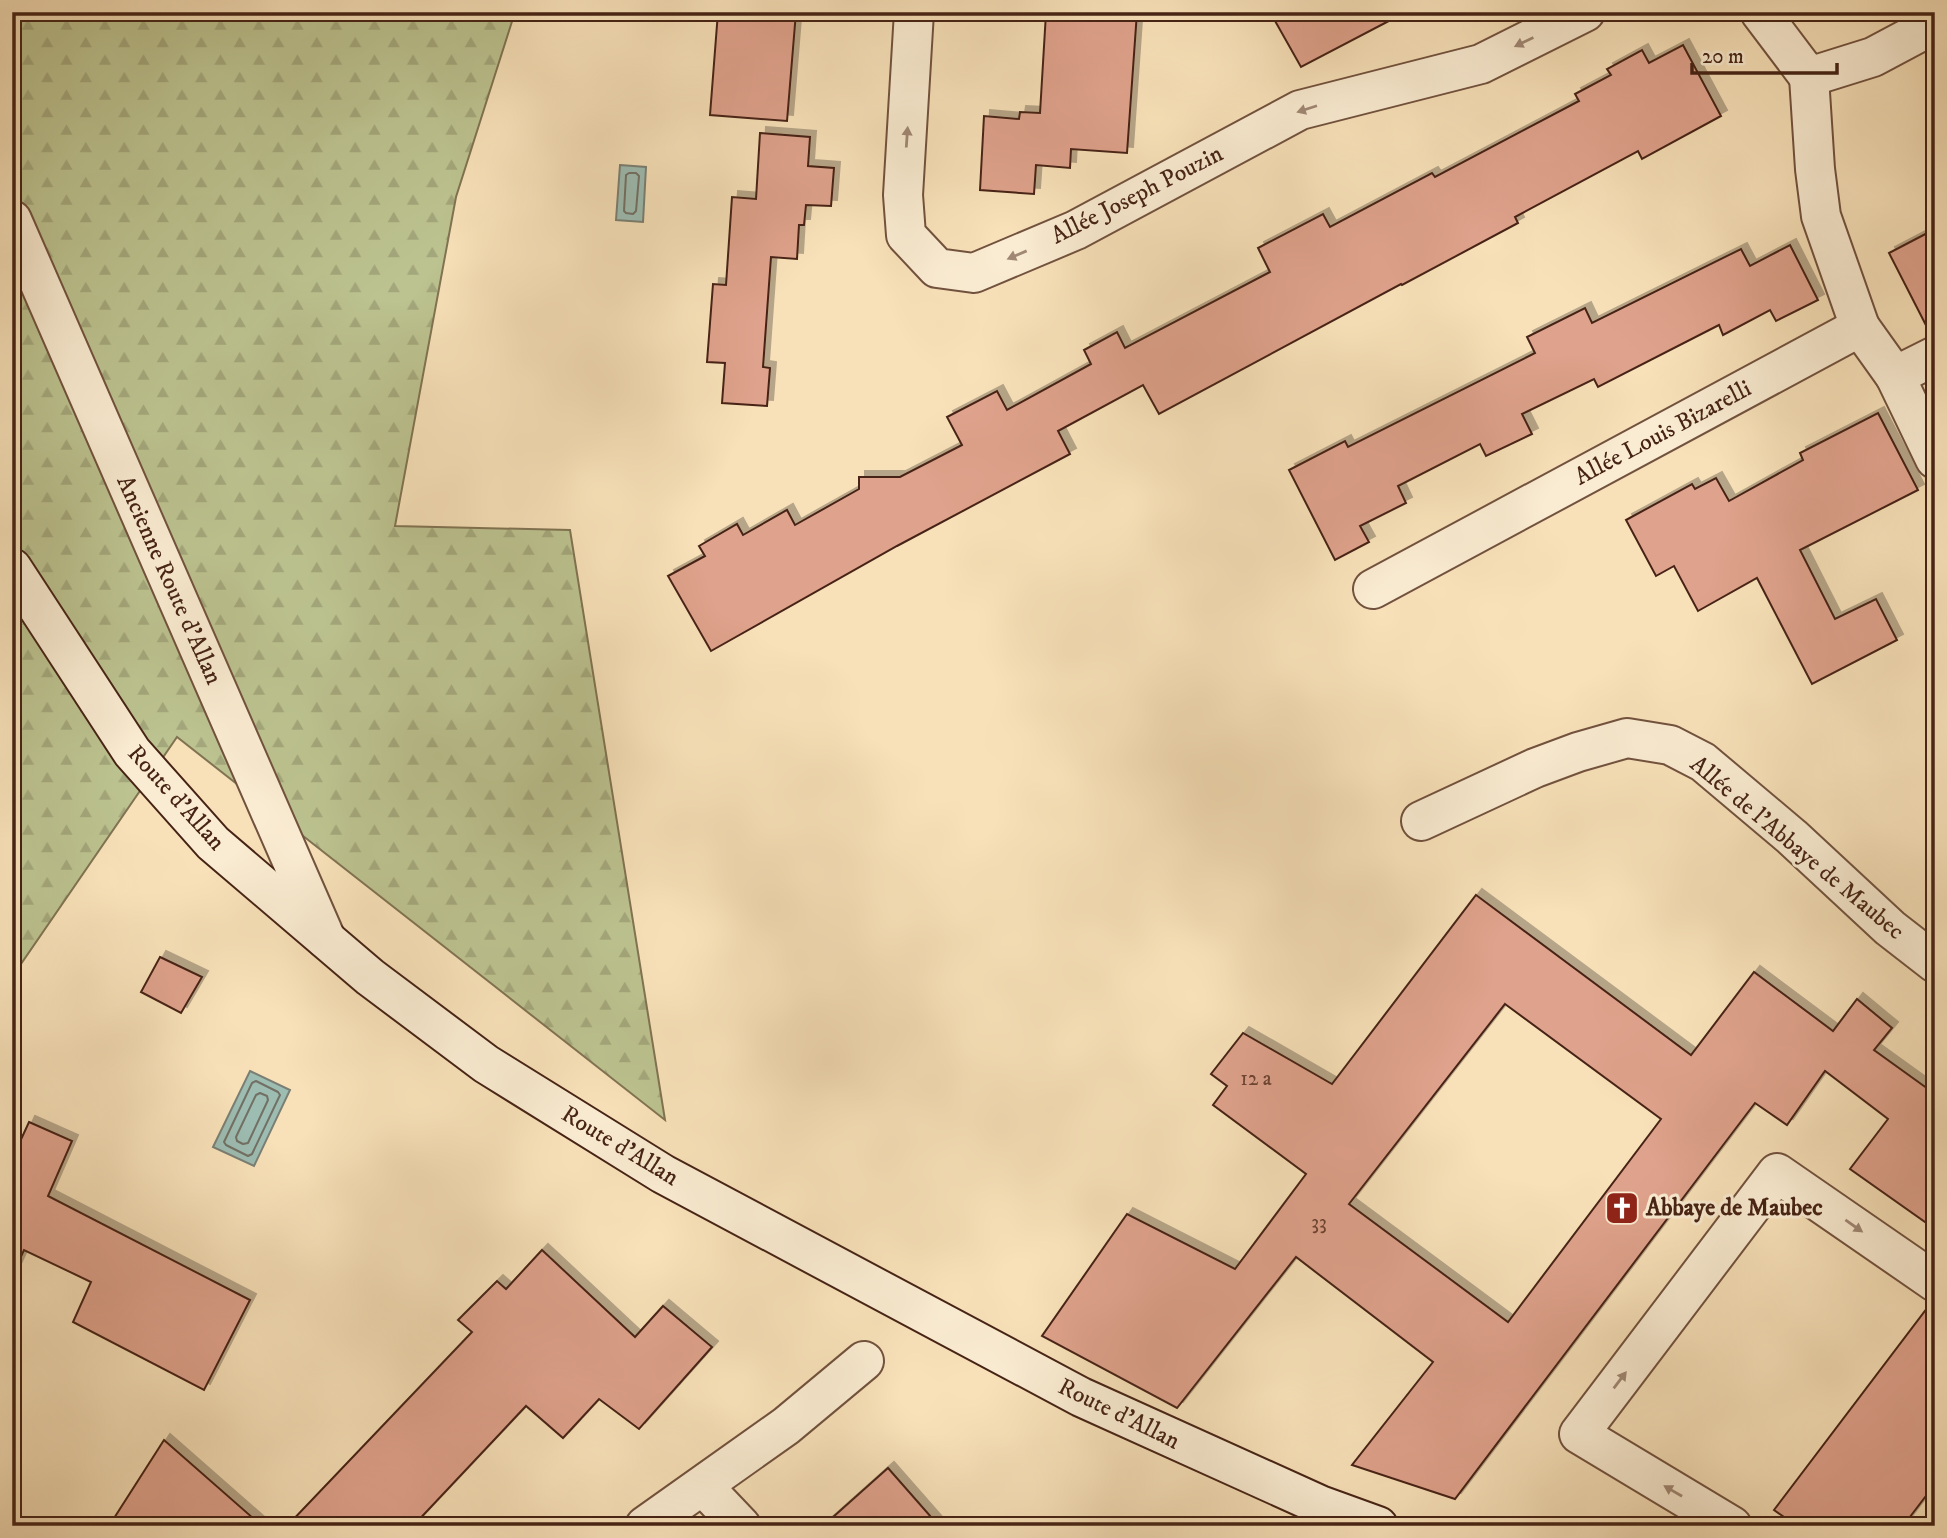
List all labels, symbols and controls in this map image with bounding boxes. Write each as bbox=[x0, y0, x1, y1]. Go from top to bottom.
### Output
scale bar bbox=[1692, 32, 1837, 76]
one-way arrow bbox=[1514, 37, 1534, 48]
text: 20 m bbox=[1702, 44, 1744, 70]
one-way arrow bbox=[1296, 104, 1317, 114]
one-way arrow bbox=[901, 126, 912, 148]
street label: Allée Joseph Pouzin bbox=[1046, 139, 1228, 251]
one-way arrow bbox=[1006, 250, 1027, 261]
street label: Allée Louis Bizarelli bbox=[1569, 374, 1757, 492]
street label: Ancienne Route d'Allan bbox=[109, 471, 229, 690]
street label: Route d'Allan bbox=[121, 739, 231, 857]
street label: Allée de l'Abbaye de Maubec bbox=[1684, 749, 1910, 947]
house number: 12 a bbox=[1240, 1066, 1272, 1092]
street label: Route d'Allan bbox=[556, 1099, 685, 1193]
church icon: Abbaye de Maubec bbox=[1603, 1189, 1641, 1227]
place label: Abbaye de Maubec bbox=[1645, 1193, 1823, 1223]
house number: 33 bbox=[1311, 1210, 1327, 1236]
one-way arrow bbox=[1845, 1219, 1863, 1233]
one-way arrow bbox=[1612, 1371, 1626, 1389]
street label: Route d'Allan bbox=[1053, 1372, 1185, 1457]
one-way arrow bbox=[1664, 1484, 1683, 1497]

